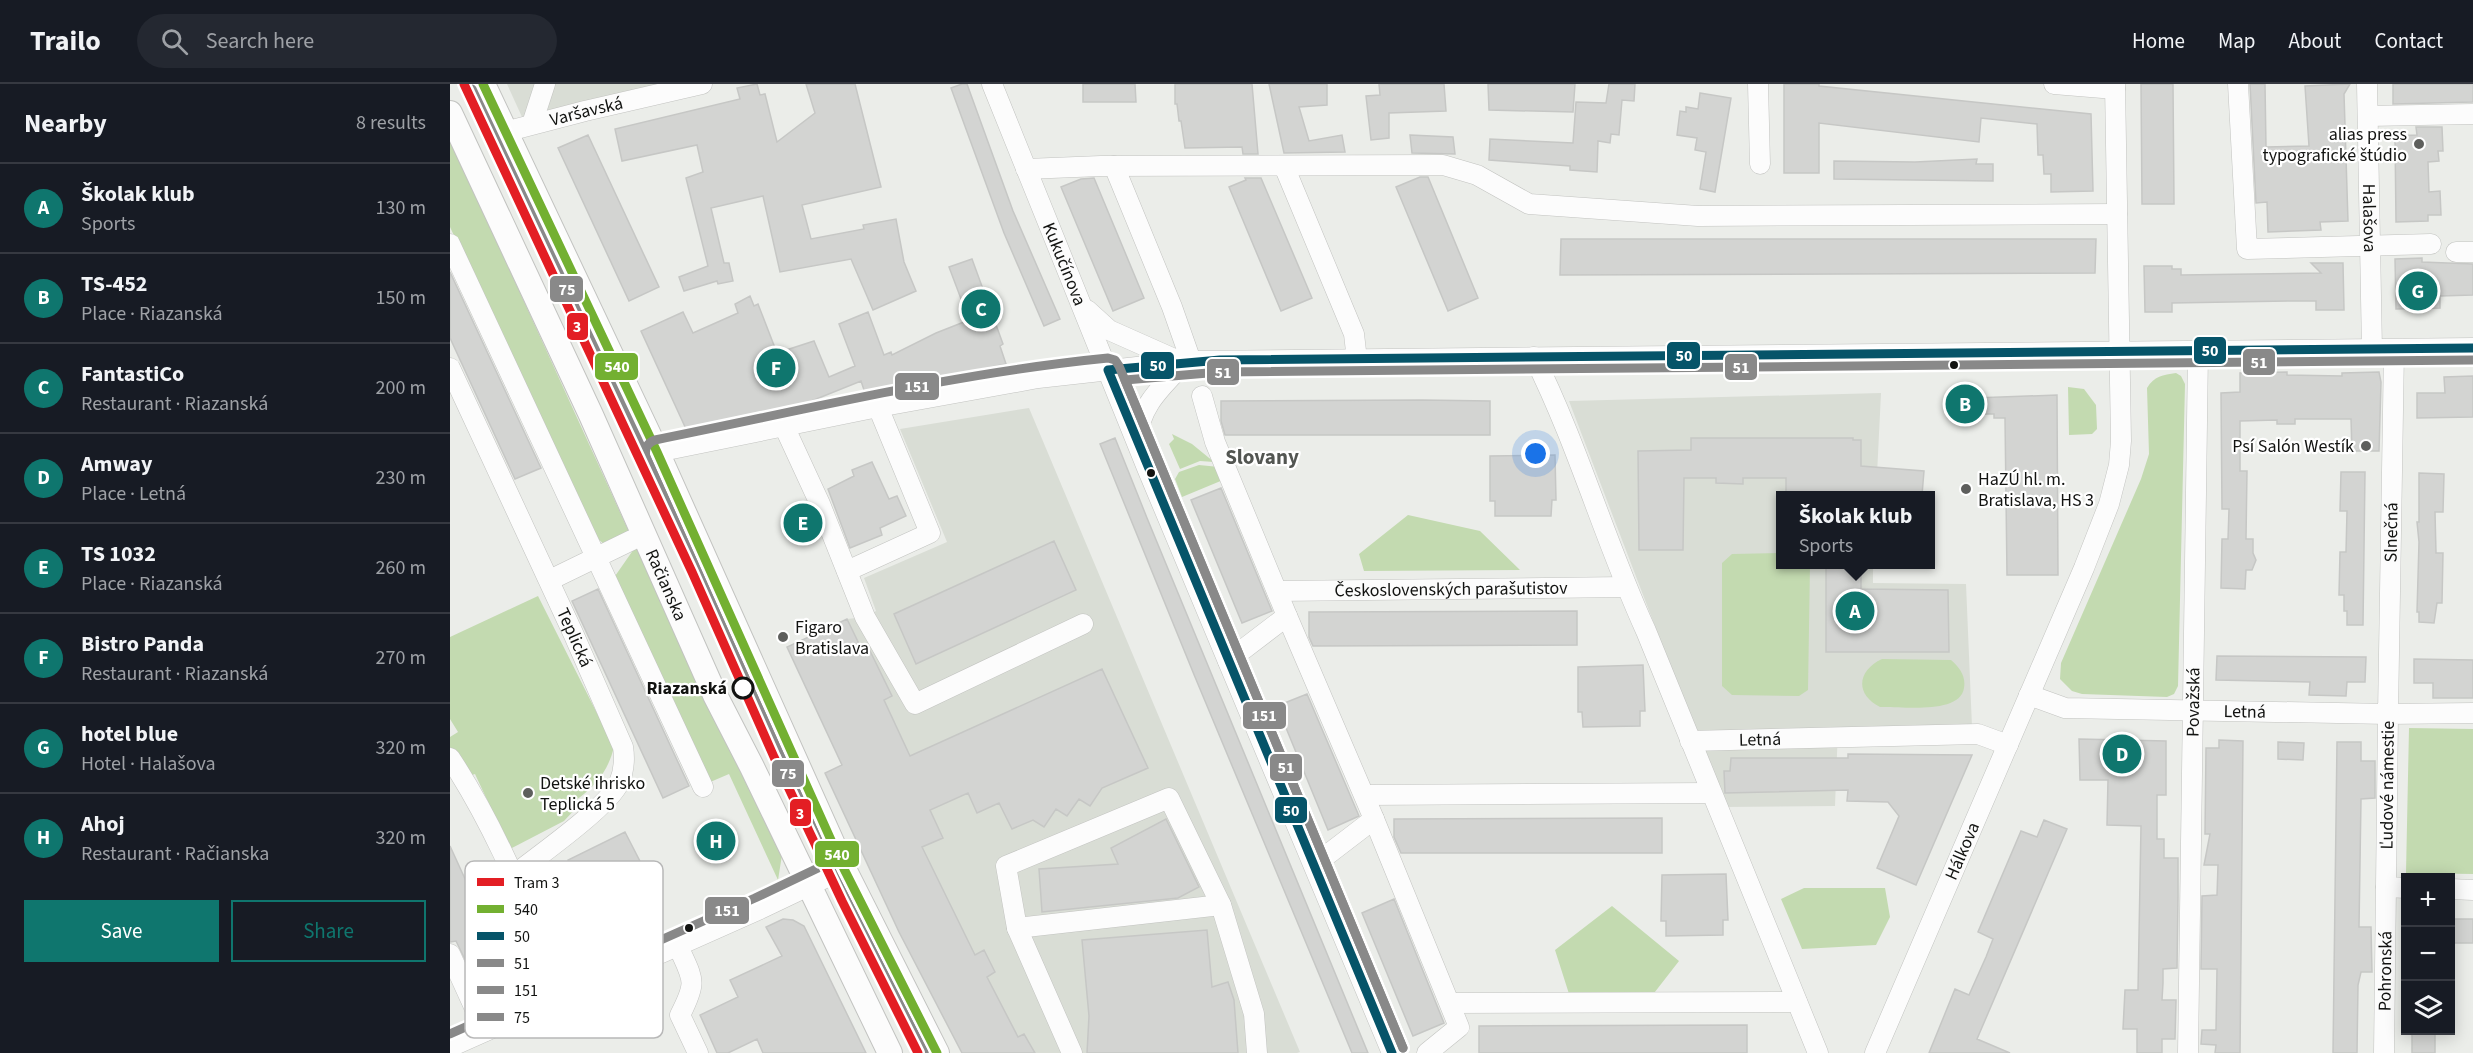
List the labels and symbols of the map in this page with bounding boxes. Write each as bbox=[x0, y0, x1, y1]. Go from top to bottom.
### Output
street label: Varšavská bbox=[547, 91, 625, 133]
place label: alias press typografické štúdio bbox=[2263, 122, 2407, 168]
marker: alias press typografické štúdio bbox=[2412, 137, 2426, 151]
street label: Halašova bbox=[2356, 183, 2382, 253]
street label: Kukučínova bbox=[1036, 219, 1092, 309]
pin: G bbox=[2398, 268, 2438, 314]
line badge: 75 bbox=[549, 275, 584, 303]
text: 75 bbox=[559, 279, 575, 301]
pin: C bbox=[962, 286, 1000, 332]
line badge: 3 bbox=[566, 312, 589, 341]
text: 3 bbox=[573, 316, 581, 338]
line badge: 50 bbox=[2193, 336, 2227, 365]
text: 50 bbox=[2202, 340, 2218, 362]
line badge: 50 bbox=[1666, 341, 1701, 370]
text: 50 bbox=[1676, 345, 1692, 367]
pin: F bbox=[756, 346, 796, 390]
line badge: 51 bbox=[2242, 348, 2276, 376]
line badge: 50 bbox=[1140, 351, 1175, 380]
line badge: 540 bbox=[594, 352, 639, 381]
text: 51 bbox=[2251, 352, 2267, 374]
line badge: 51 bbox=[1724, 353, 1758, 381]
text: 50 bbox=[1150, 355, 1166, 377]
text: 540 bbox=[604, 356, 630, 378]
text: 51 bbox=[1733, 357, 1749, 379]
line badge: 51 bbox=[1206, 358, 1240, 386]
unlabelled marker bbox=[1948, 359, 1960, 371]
text: 51 bbox=[1215, 362, 1231, 384]
line badge: 151 bbox=[894, 372, 940, 401]
text: 151 bbox=[904, 376, 930, 398]
pin: B bbox=[1946, 382, 1984, 426]
place label: Psí Salón Westík bbox=[2232, 434, 2354, 459]
your location bbox=[1521, 439, 1550, 468]
marker: Psí Salón Westík bbox=[2359, 439, 2373, 453]
district label: Slovany bbox=[1225, 442, 1299, 472]
unlabelled marker bbox=[1145, 467, 1157, 479]
place label: HaZÚ hl. m. Bratislava, HS 3 bbox=[1978, 467, 2094, 513]
marker: HaZÚ hl. m. Bratislava, HS 3 bbox=[1959, 482, 1973, 496]
pin: E bbox=[784, 500, 822, 546]
street label: Slnečná bbox=[2379, 502, 2404, 563]
street label: Račianska bbox=[639, 545, 693, 625]
street label: Československých parašutistov bbox=[1334, 576, 1568, 603]
pin: A bbox=[1836, 588, 1874, 634]
street label: Teplická bbox=[550, 604, 598, 671]
place label: Figaro Bratislava bbox=[795, 615, 869, 661]
marker: Figaro Bratislava bbox=[776, 630, 790, 644]
street label: Považská bbox=[2181, 667, 2207, 737]
place label: Riazanská bbox=[647, 676, 727, 701]
marker: Riazanská bbox=[732, 677, 754, 699]
street label: Letná bbox=[2223, 699, 2266, 725]
line badge: 151 bbox=[1242, 701, 1287, 730]
text: 151 bbox=[1251, 705, 1277, 727]
street label: Ľudové námestie bbox=[2374, 721, 2401, 849]
street label: Letná bbox=[1739, 727, 1781, 753]
pin: D bbox=[2102, 732, 2142, 776]
line badge: 51 bbox=[1269, 753, 1303, 782]
text: 51 bbox=[1278, 757, 1294, 779]
line badge: 75 bbox=[771, 759, 805, 788]
text: 75 bbox=[780, 763, 796, 785]
place label: Detské ihrisko Teplická 5 bbox=[540, 771, 645, 817]
marker: Detské ihrisko Teplická 5 bbox=[521, 786, 535, 800]
line badge: 50 bbox=[1274, 796, 1308, 824]
line badge: 3 bbox=[789, 798, 812, 827]
text: 50 bbox=[1283, 800, 1299, 822]
text: 3 bbox=[796, 803, 804, 825]
pin: H bbox=[696, 818, 736, 864]
street label: Hálkova bbox=[1939, 818, 1986, 884]
line badge: 540 bbox=[814, 840, 860, 868]
text: 540 bbox=[824, 844, 850, 866]
legend bbox=[465, 861, 663, 1038]
text: Tram 3 bbox=[514, 872, 560, 894]
line badge: 151 bbox=[704, 896, 750, 925]
text: 540 bbox=[514, 899, 538, 921]
text: 151 bbox=[714, 900, 740, 922]
unlabelled marker bbox=[683, 922, 695, 934]
text: 50 bbox=[514, 926, 530, 948]
street label: Pohronská bbox=[2373, 931, 2398, 1011]
text: 51 bbox=[514, 953, 530, 975]
text: 151 bbox=[514, 980, 538, 1002]
text: 75 bbox=[514, 1007, 530, 1029]

